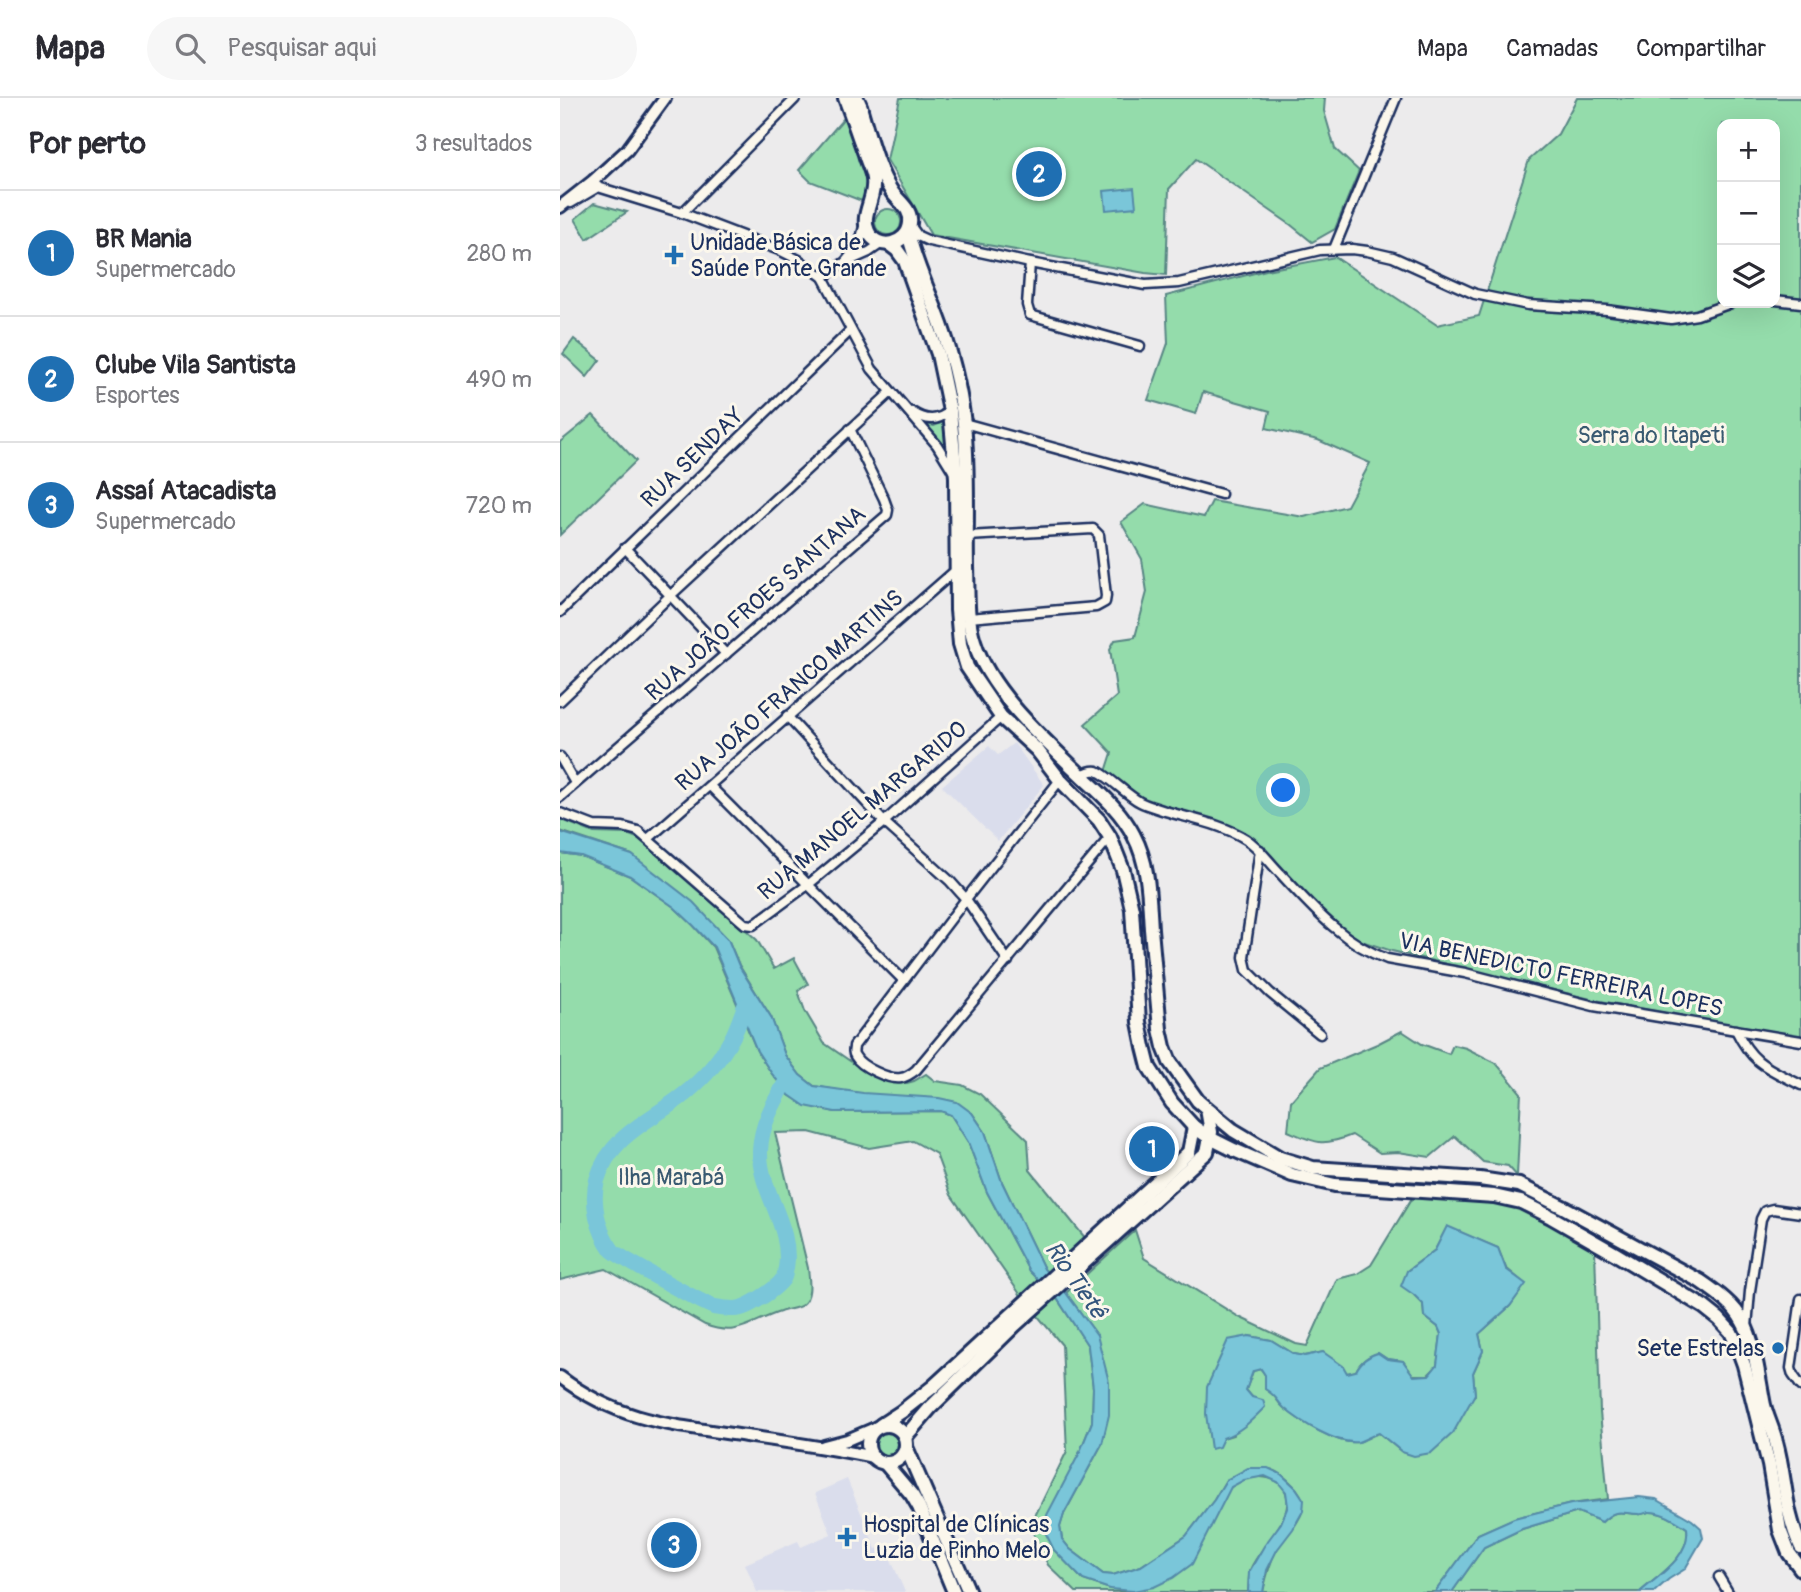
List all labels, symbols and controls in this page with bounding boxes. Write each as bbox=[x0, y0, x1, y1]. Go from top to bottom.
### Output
search box bbox=[147, 17, 637, 80]
text: Mapa bbox=[35, 28, 105, 69]
icon: search bbox=[171, 29, 209, 67]
text: Pesquisar aqui bbox=[227, 32, 376, 64]
text: Mapa bbox=[1417, 34, 1468, 63]
text: Camadas bbox=[1506, 34, 1598, 63]
text: Compartilhar bbox=[1636, 34, 1766, 63]
map controls bbox=[1717, 119, 1780, 308]
button: + bbox=[1717, 119, 1780, 182]
text: Por perto bbox=[28, 125, 146, 162]
text: 3 resultados bbox=[415, 129, 532, 158]
pin: 2 bbox=[1016, 148, 1062, 200]
button: − bbox=[1717, 182, 1780, 245]
text: BR Mania bbox=[95, 223, 192, 255]
place label: Unidade Básica de Saúde Ponte Grande bbox=[690, 228, 887, 283]
text: 1 bbox=[47, 239, 56, 268]
text: 280 m bbox=[466, 239, 532, 268]
marker: Unidade Básica de Saúde Ponte Grande bbox=[664, 245, 684, 265]
button: layers bbox=[1717, 245, 1780, 308]
text: Supermercado bbox=[95, 255, 236, 284]
text: Clube Vila Santista bbox=[95, 349, 296, 381]
text: 2 bbox=[45, 365, 57, 394]
text: 490 m bbox=[466, 365, 532, 394]
text: Esportes bbox=[95, 381, 180, 410]
street label: RUA SENDAY bbox=[635, 401, 750, 514]
park label: Serra do Itapeti bbox=[1577, 421, 1725, 450]
text: Assaí Atacadista bbox=[95, 475, 276, 507]
text: 3 bbox=[45, 491, 57, 520]
text: 720 m bbox=[466, 491, 532, 520]
street label: RUA JOÃO FROES SANTANA bbox=[639, 500, 872, 707]
text: Supermercado bbox=[95, 507, 236, 536]
street label: RUA JOÃO FRANCO MARTINS bbox=[669, 583, 909, 797]
street label: RUA MANOEL MARGARIDO bbox=[752, 714, 973, 906]
your location bbox=[1266, 773, 1300, 807]
street label: VIA BENEDICTO FERREIRA LOPES bbox=[1396, 926, 1725, 1023]
pin: 1 bbox=[1129, 1123, 1175, 1175]
park label: Ilha Marabá bbox=[618, 1163, 724, 1192]
water label: Rio Tietê bbox=[1038, 1236, 1113, 1326]
place label: Sete Estrelas bbox=[1637, 1334, 1764, 1363]
marker: Sete Estrelas bbox=[1770, 1340, 1786, 1356]
place label: Hospital de Clínicas Luzia de Pinho Melo bbox=[863, 1510, 1051, 1565]
pin: 3 bbox=[651, 1519, 697, 1571]
marker: Hospital de Clínicas Luzia de Pinho Melo bbox=[837, 1527, 857, 1547]

